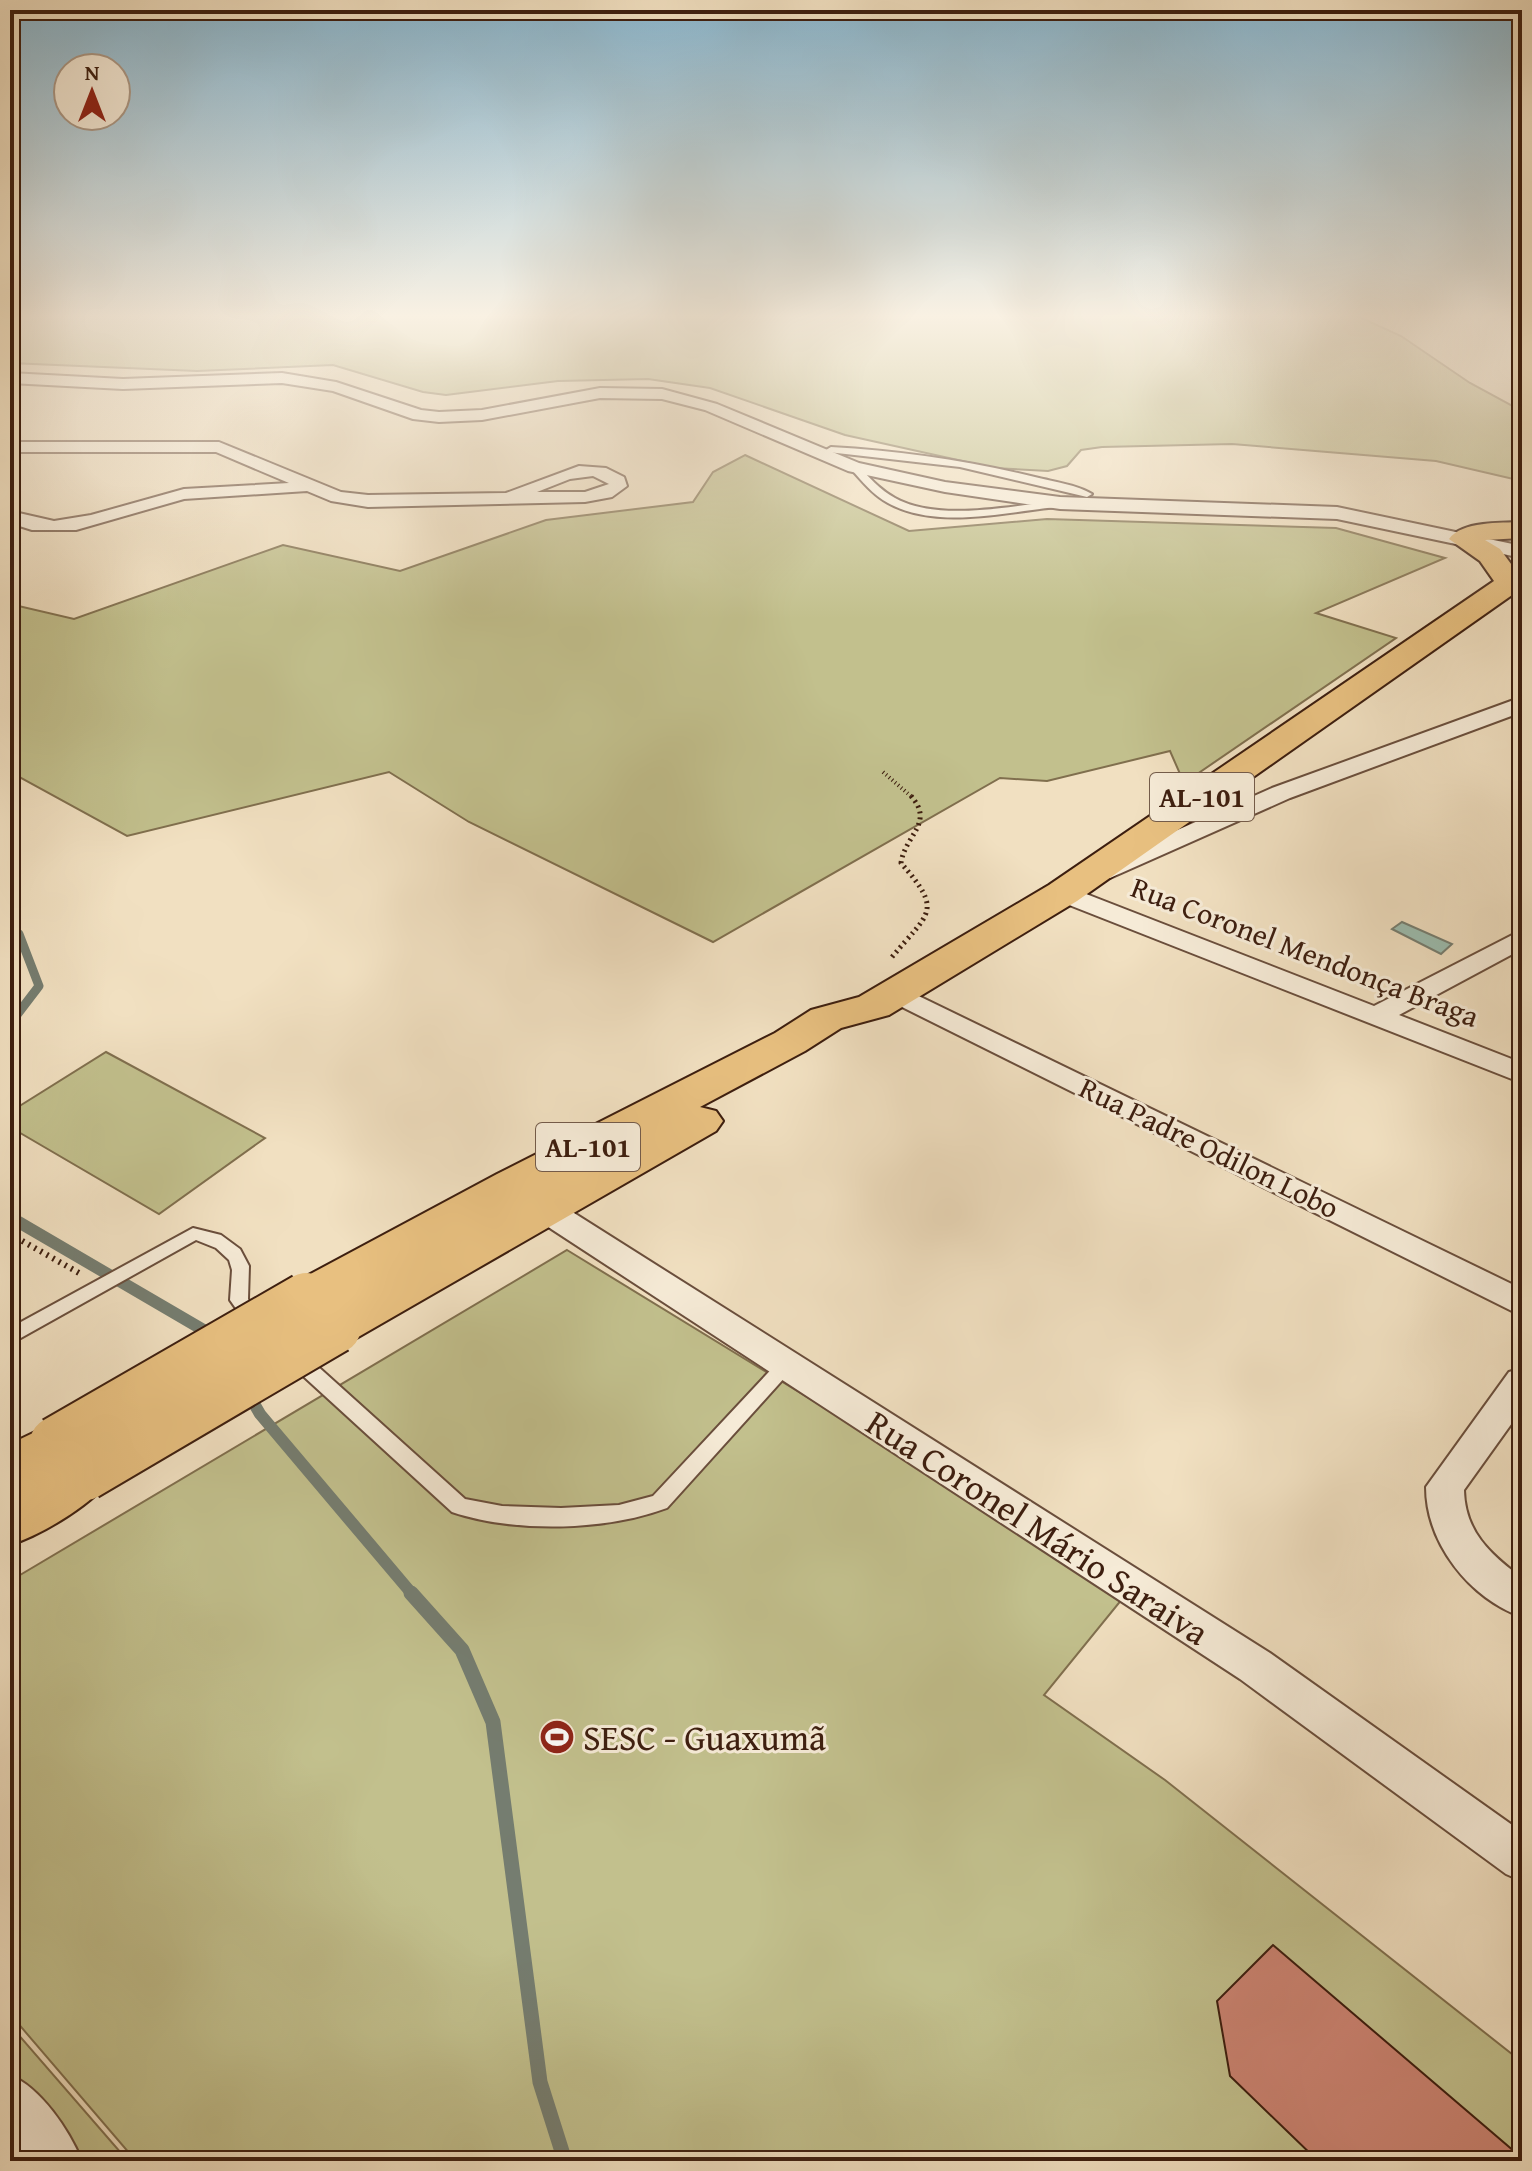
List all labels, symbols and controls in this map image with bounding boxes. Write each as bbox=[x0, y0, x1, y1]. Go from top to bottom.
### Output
north arrow bbox=[52, 52, 132, 132]
text: N bbox=[85, 56, 100, 88]
road number: AL-101 bbox=[1150, 773, 1254, 821]
street label: Rua Coronel Mendonça Braga bbox=[1125, 864, 1486, 1038]
street label: Rua Padre Odilon Lobo bbox=[1072, 1065, 1347, 1229]
road number: AL-101 bbox=[536, 1123, 640, 1171]
street label: Rua Coronel Mário Saraiva bbox=[856, 1396, 1220, 1657]
place label: SESC - Guaxumã bbox=[583, 1710, 826, 1763]
sports icon: SESC - Guaxumã bbox=[538, 1718, 576, 1756]

